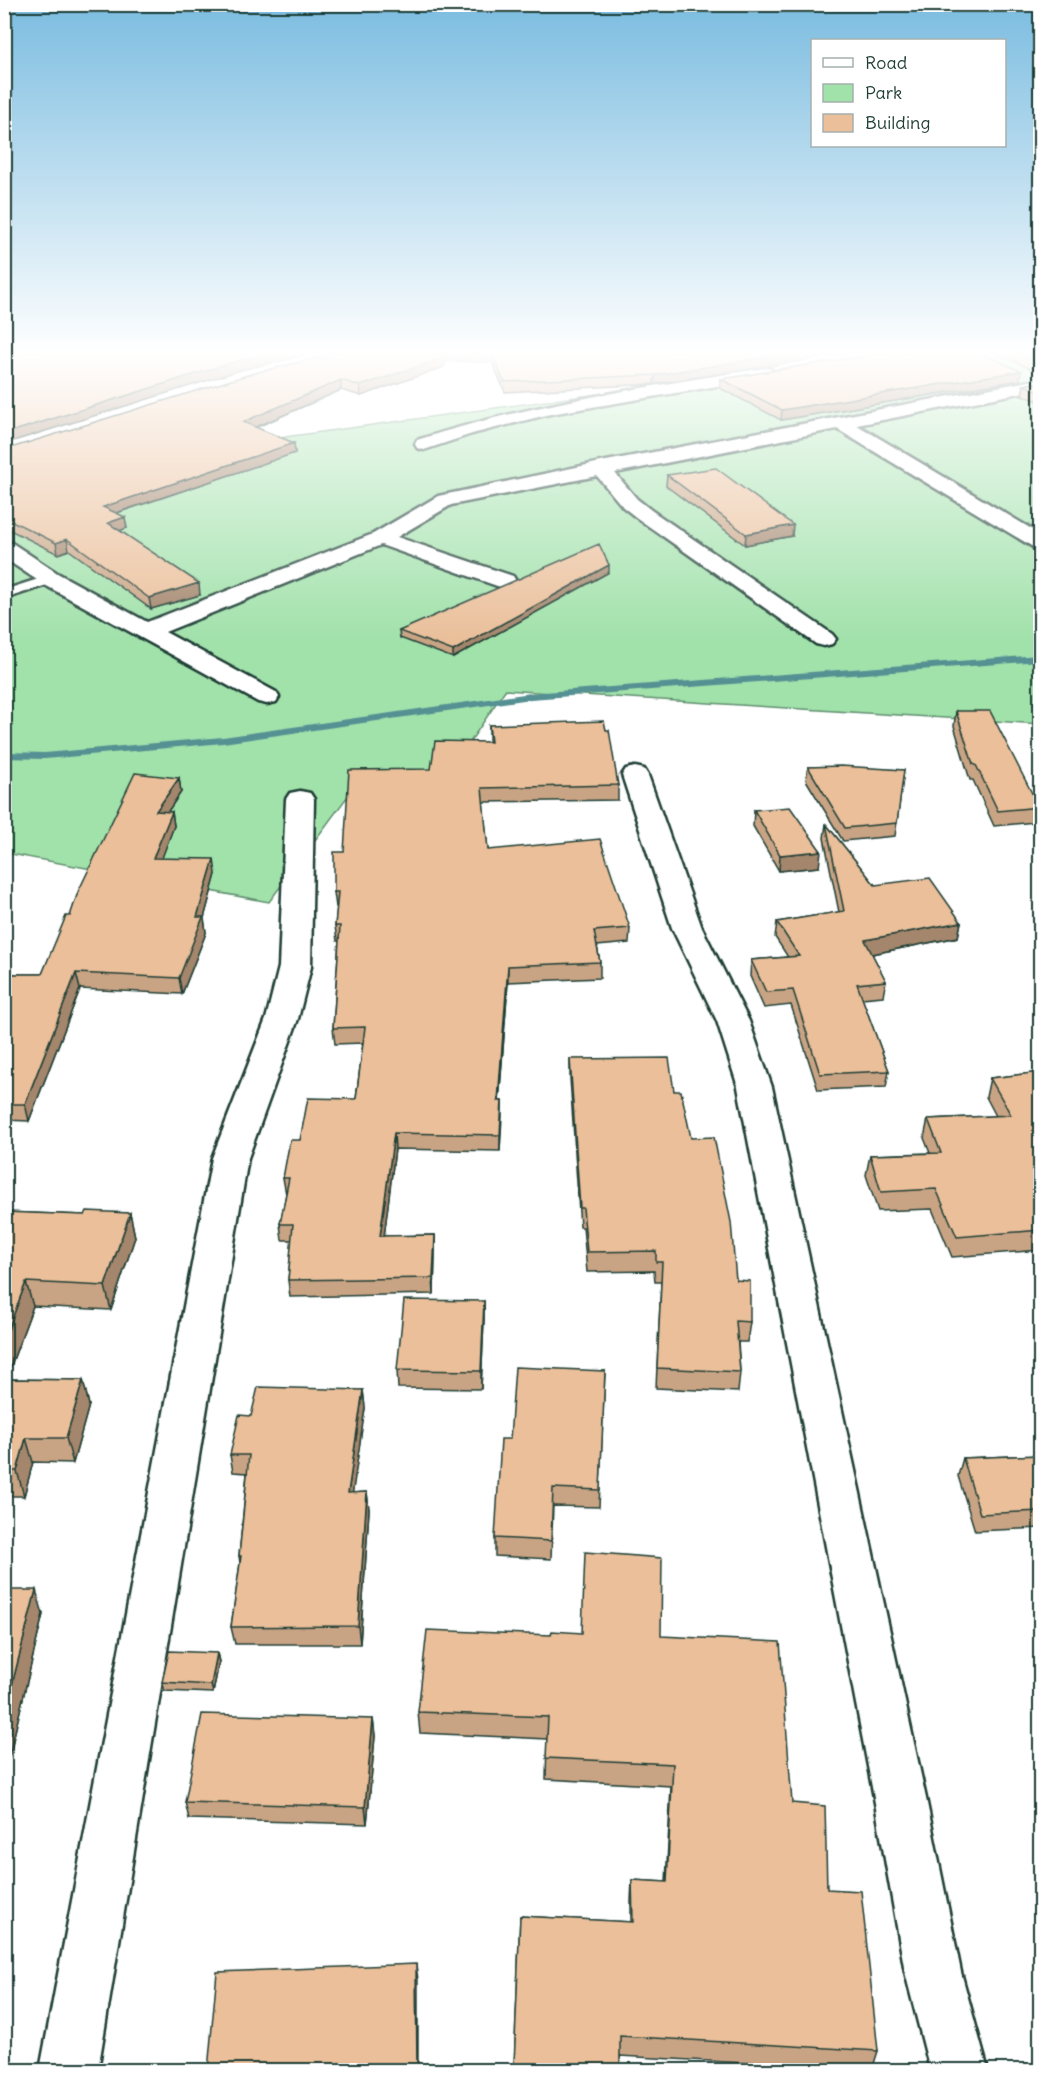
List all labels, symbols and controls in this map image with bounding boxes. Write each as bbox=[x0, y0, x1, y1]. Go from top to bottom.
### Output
legend bbox=[811, 39, 1006, 147]
text: Road bbox=[865, 51, 908, 74]
text: Park bbox=[865, 81, 902, 104]
text: Building bbox=[865, 111, 930, 134]

